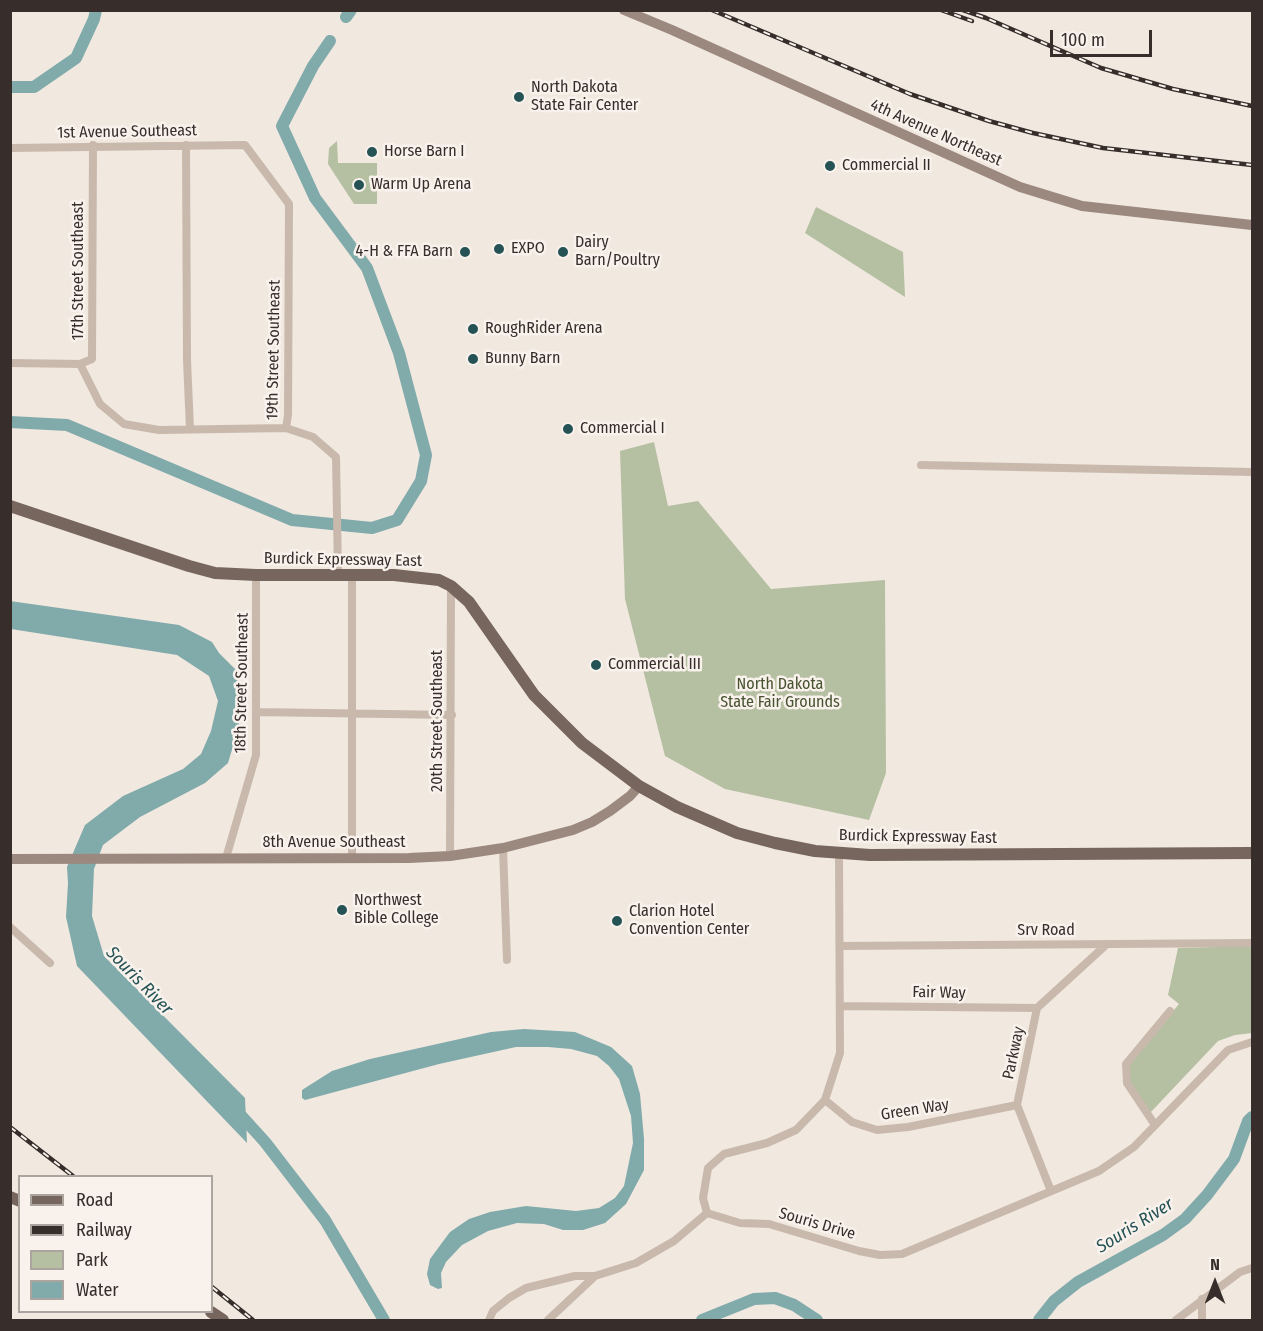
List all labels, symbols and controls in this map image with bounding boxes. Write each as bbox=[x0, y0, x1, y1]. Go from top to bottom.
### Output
scale bar bbox=[1053, 18, 1155, 56]
text: 100 m bbox=[1061, 29, 1105, 51]
place label: North Dakota State Fair Center bbox=[531, 78, 638, 116]
marker: North Dakota State Fair Center bbox=[512, 90, 526, 104]
street label: 4th Avenue Northeast bbox=[867, 95, 1005, 171]
street label: 1st Avenue Southeast bbox=[57, 121, 197, 143]
place label: Horse Barn I bbox=[384, 142, 465, 162]
marker: Horse Barn I bbox=[365, 145, 379, 159]
place label: Commercial II bbox=[842, 156, 931, 176]
marker: Commercial II bbox=[823, 159, 837, 173]
place label: Warm Up Arena bbox=[371, 175, 471, 195]
marker: Warm Up Arena bbox=[352, 178, 366, 192]
street label: 17th Street Southeast bbox=[69, 201, 89, 341]
place label: Dairy Barn/Poultry bbox=[575, 233, 660, 271]
place label: EXPO bbox=[511, 239, 545, 259]
place label: 4-H & FFA Barn bbox=[355, 242, 453, 262]
marker: EXPO bbox=[492, 242, 506, 256]
marker: 4-H & FFA Barn bbox=[458, 245, 472, 259]
marker: Dairy Barn/Poultry bbox=[556, 245, 570, 259]
street label: 19th Street Southeast bbox=[263, 280, 285, 420]
place label: RoughRider Arena bbox=[485, 319, 603, 339]
marker: RoughRider Arena bbox=[466, 322, 480, 336]
place label: Bunny Barn bbox=[485, 349, 560, 369]
marker: Bunny Barn bbox=[466, 352, 480, 366]
place label: Commercial I bbox=[580, 419, 665, 439]
marker: Commercial I bbox=[561, 422, 575, 436]
street label: Burdick Expressway East bbox=[264, 549, 422, 571]
street label: 18th Street Southeast bbox=[231, 612, 253, 754]
street label: 20th Street Southeast bbox=[428, 650, 448, 792]
place label: Commercial III bbox=[608, 655, 701, 675]
marker: Commercial III bbox=[589, 658, 603, 672]
park label: North Dakota State Fair Grounds bbox=[720, 675, 840, 713]
street label: Burdick Expressway East bbox=[839, 826, 997, 848]
street label: 8th Avenue Southeast bbox=[262, 833, 406, 853]
place label: Northwest Bible College bbox=[354, 891, 439, 929]
place label: Clarion Hotel Convention Center bbox=[629, 902, 749, 940]
marker: Northwest Bible College bbox=[335, 903, 349, 917]
marker: Clarion Hotel Convention Center bbox=[610, 914, 624, 928]
street label: Srv Road bbox=[1017, 921, 1075, 941]
water label: Souris River bbox=[101, 942, 177, 1020]
street label: Fair Way bbox=[912, 983, 966, 1003]
street label: Parkway bbox=[999, 1025, 1029, 1081]
street label: Green Way bbox=[880, 1095, 950, 1125]
legend bbox=[18, 1175, 213, 1313]
text: Road bbox=[76, 1189, 113, 1211]
water label: Souris River bbox=[1092, 1194, 1178, 1258]
street label: Souris Drive bbox=[776, 1204, 858, 1244]
text: Railway bbox=[76, 1219, 132, 1241]
text: Park bbox=[76, 1249, 108, 1271]
north arrow bbox=[1185, 1253, 1245, 1313]
text: N bbox=[1210, 1255, 1220, 1274]
text: Water bbox=[76, 1279, 119, 1301]

